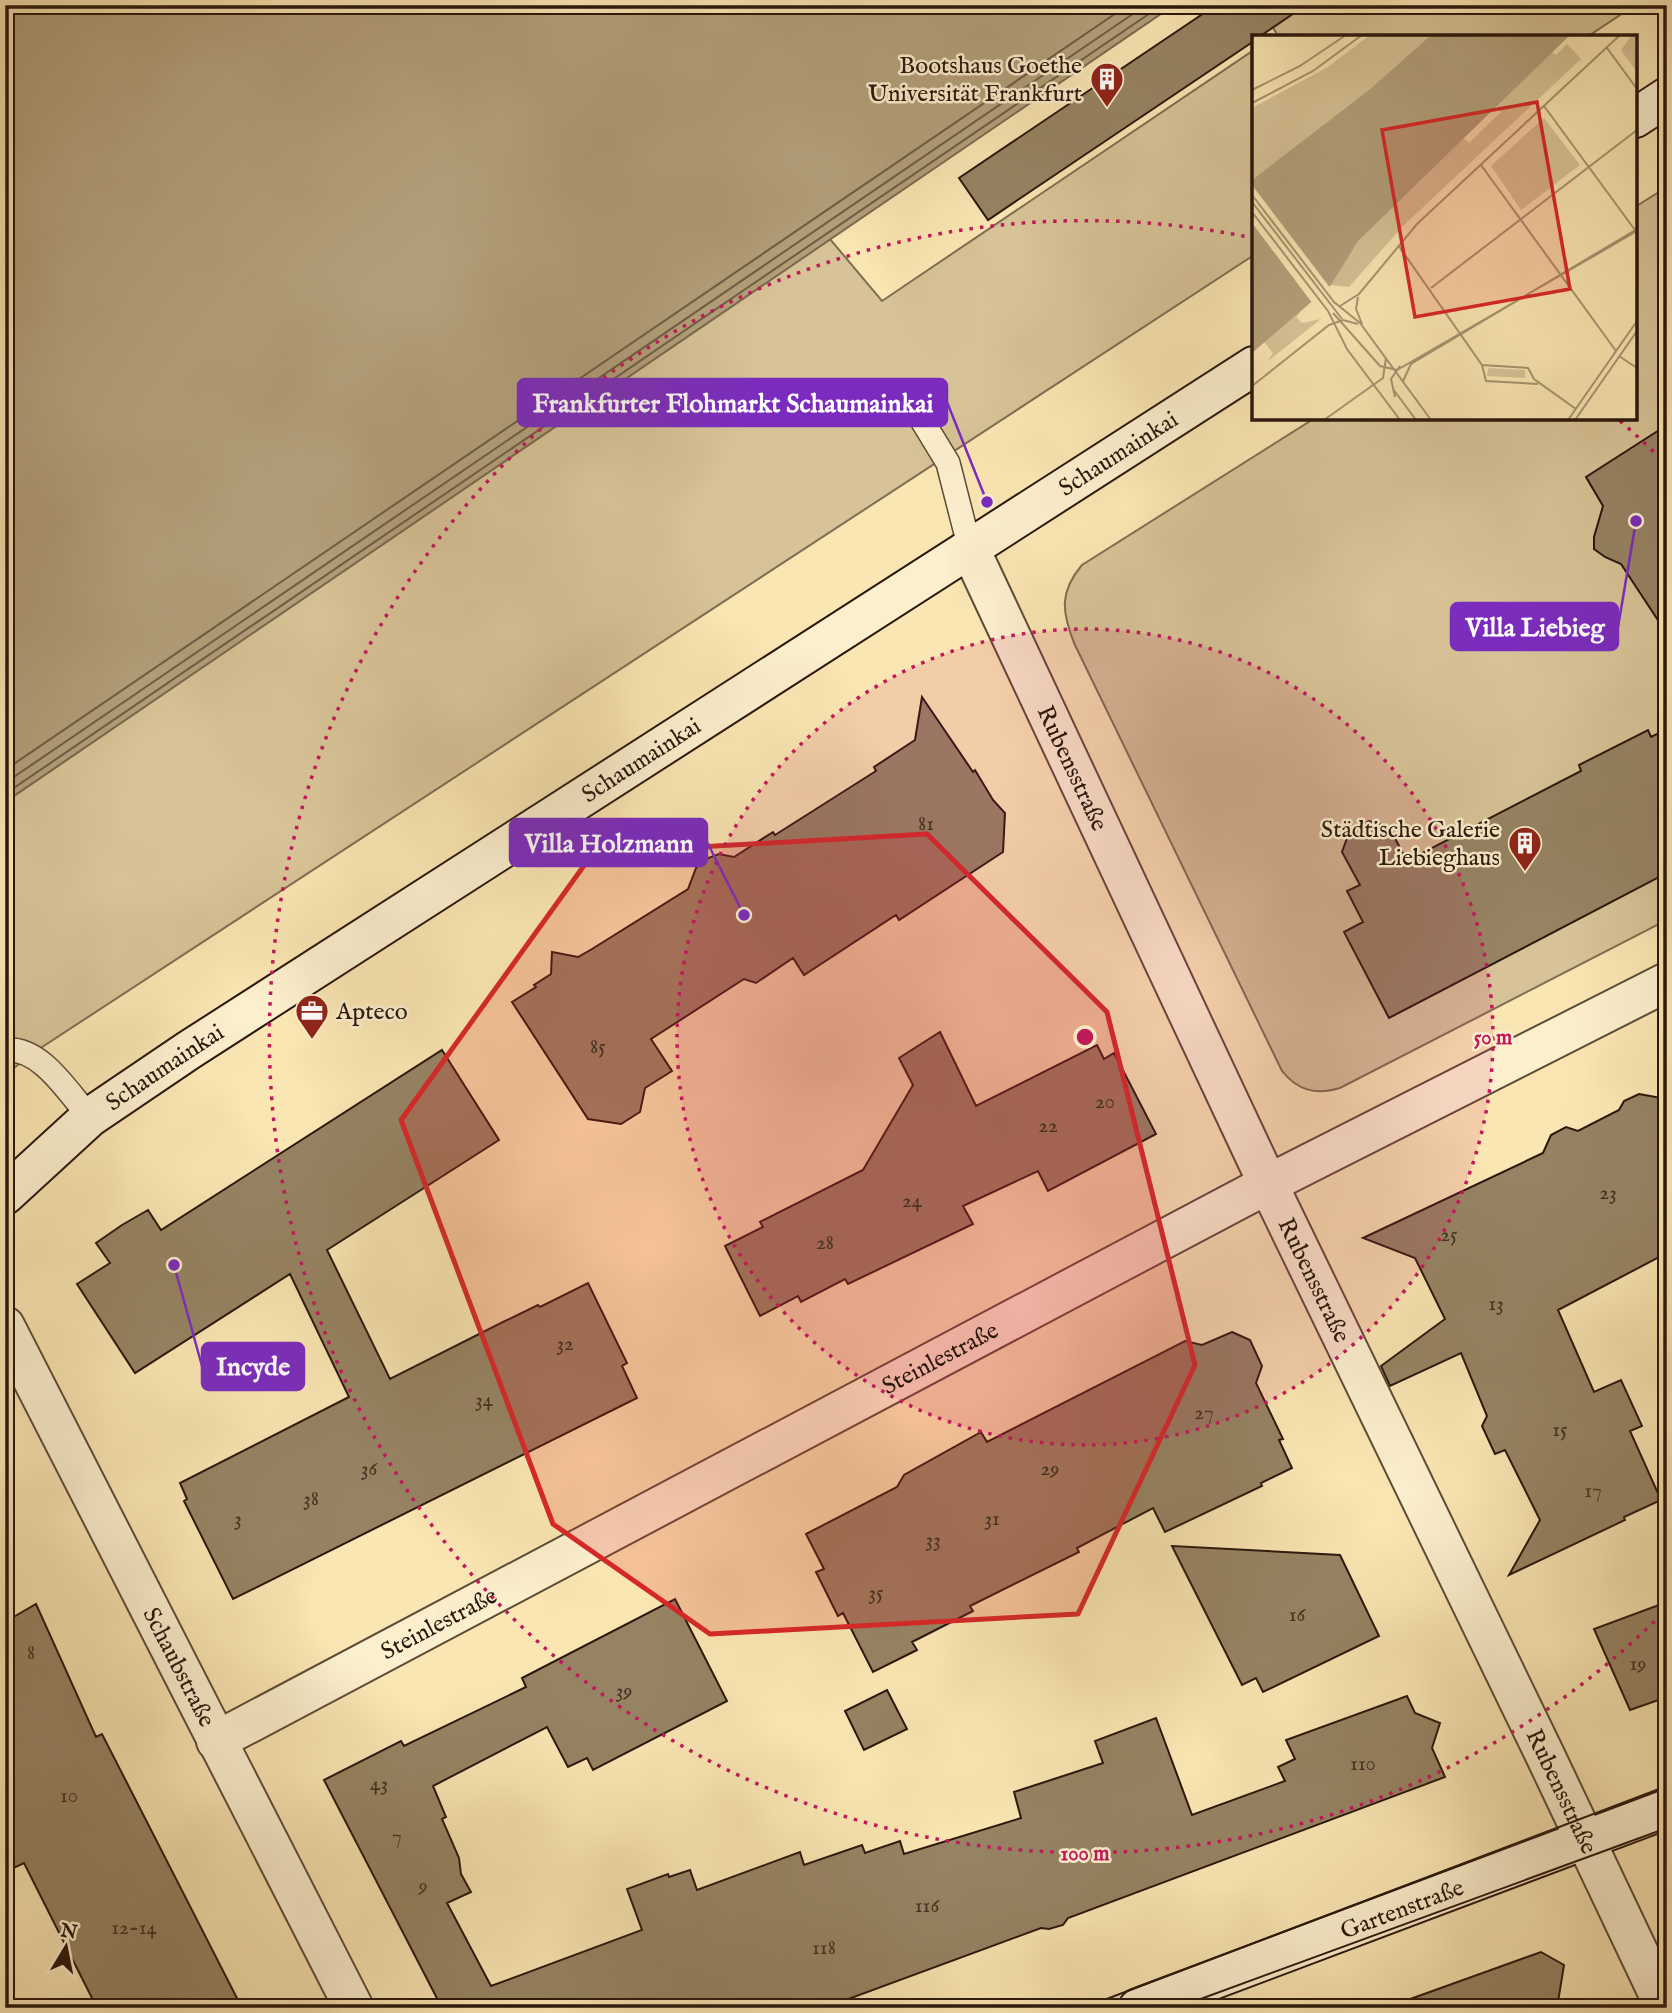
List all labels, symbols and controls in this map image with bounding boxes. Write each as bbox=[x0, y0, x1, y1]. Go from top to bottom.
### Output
inset map bbox=[1252, 35, 1637, 420]
place label: Bootshaus Goethe Universität Frankfurt bbox=[868, 51, 1082, 110]
building icon: Bootshaus Goethe Universität Frankfurt bbox=[1088, 60, 1126, 109]
callout: Frankfurter Flohmarkt Schaumainkai bbox=[518, 379, 947, 426]
text: Frankfurter Flohmarkt Schaumainkai bbox=[532, 388, 934, 421]
street label: Schaumainkai bbox=[1053, 405, 1184, 504]
callout: Villa Liebieg bbox=[1451, 603, 1618, 650]
text: Villa Liebieg bbox=[1464, 612, 1605, 645]
street label: Rubensstraße bbox=[1029, 701, 1114, 836]
street label: Schaumainkai bbox=[576, 711, 707, 811]
house number: 81 bbox=[918, 811, 934, 838]
place label: Städtische Galerie Liebieghaus bbox=[1321, 815, 1500, 874]
callout: Villa Holzmann bbox=[510, 819, 707, 866]
building icon: Städtische Galerie Liebieghaus bbox=[1506, 824, 1544, 873]
text: Villa Holzmann bbox=[523, 828, 694, 861]
office icon: Apteco bbox=[293, 992, 331, 1041]
place label: Apteco bbox=[335, 997, 408, 1028]
street label: Schaumainkai bbox=[100, 1018, 230, 1119]
centre of rings bbox=[1073, 1025, 1097, 1049]
text: 50 m bbox=[1474, 1025, 1513, 1052]
house number: 85 bbox=[590, 1034, 606, 1061]
house number: 20 bbox=[1095, 1089, 1115, 1116]
house number: 22 bbox=[1038, 1113, 1058, 1140]
house number: 23 bbox=[1599, 1180, 1617, 1207]
house number: 24 bbox=[902, 1188, 923, 1215]
street label: Rubensstraße bbox=[1270, 1213, 1357, 1348]
house number: 25 bbox=[1440, 1222, 1458, 1249]
house number: 28 bbox=[816, 1230, 834, 1257]
house number: 13 bbox=[1488, 1291, 1504, 1318]
street label: Steinlestraße bbox=[877, 1316, 1004, 1403]
house number: 32 bbox=[556, 1331, 574, 1358]
callout: Incyde bbox=[202, 1343, 304, 1390]
text: Incyde bbox=[216, 1351, 290, 1384]
house number: 34 bbox=[475, 1387, 494, 1414]
house number: 27 bbox=[1194, 1400, 1214, 1427]
house number: 15 bbox=[1552, 1417, 1568, 1444]
house number: 36 bbox=[361, 1456, 378, 1483]
house number: 29 bbox=[1040, 1456, 1060, 1483]
house number: 17 bbox=[1584, 1478, 1602, 1505]
house number: 38 bbox=[303, 1486, 319, 1513]
house number: 3 bbox=[234, 1506, 242, 1533]
house number: 31 bbox=[984, 1506, 1000, 1533]
house number: 33 bbox=[925, 1527, 941, 1554]
house number: 35 bbox=[868, 1580, 884, 1607]
street label: Steinlestraße bbox=[376, 1581, 503, 1668]
house number: 16 bbox=[1289, 1602, 1306, 1629]
street label: Schaubstraße bbox=[135, 1603, 222, 1733]
house number: 8 bbox=[27, 1640, 35, 1667]
house number: 19 bbox=[1630, 1651, 1647, 1678]
house number: 39 bbox=[615, 1678, 633, 1705]
street label: Rubensstraße bbox=[1518, 1724, 1604, 1859]
house number: 110 bbox=[1350, 1751, 1376, 1778]
house number: 43 bbox=[370, 1771, 388, 1798]
house number: 10 bbox=[60, 1783, 78, 1810]
house number: 7 bbox=[392, 1824, 402, 1851]
text: 100 m bbox=[1060, 1841, 1110, 1868]
house number: 9 bbox=[417, 1873, 428, 1900]
street label: Gartenstraße bbox=[1336, 1873, 1469, 1947]
house number: 116 bbox=[915, 1893, 940, 1920]
north arrow bbox=[32, 1912, 102, 1982]
house number: 12-14 bbox=[111, 1915, 157, 1942]
text: N bbox=[57, 1919, 79, 1946]
house number: 118 bbox=[812, 1935, 836, 1962]

